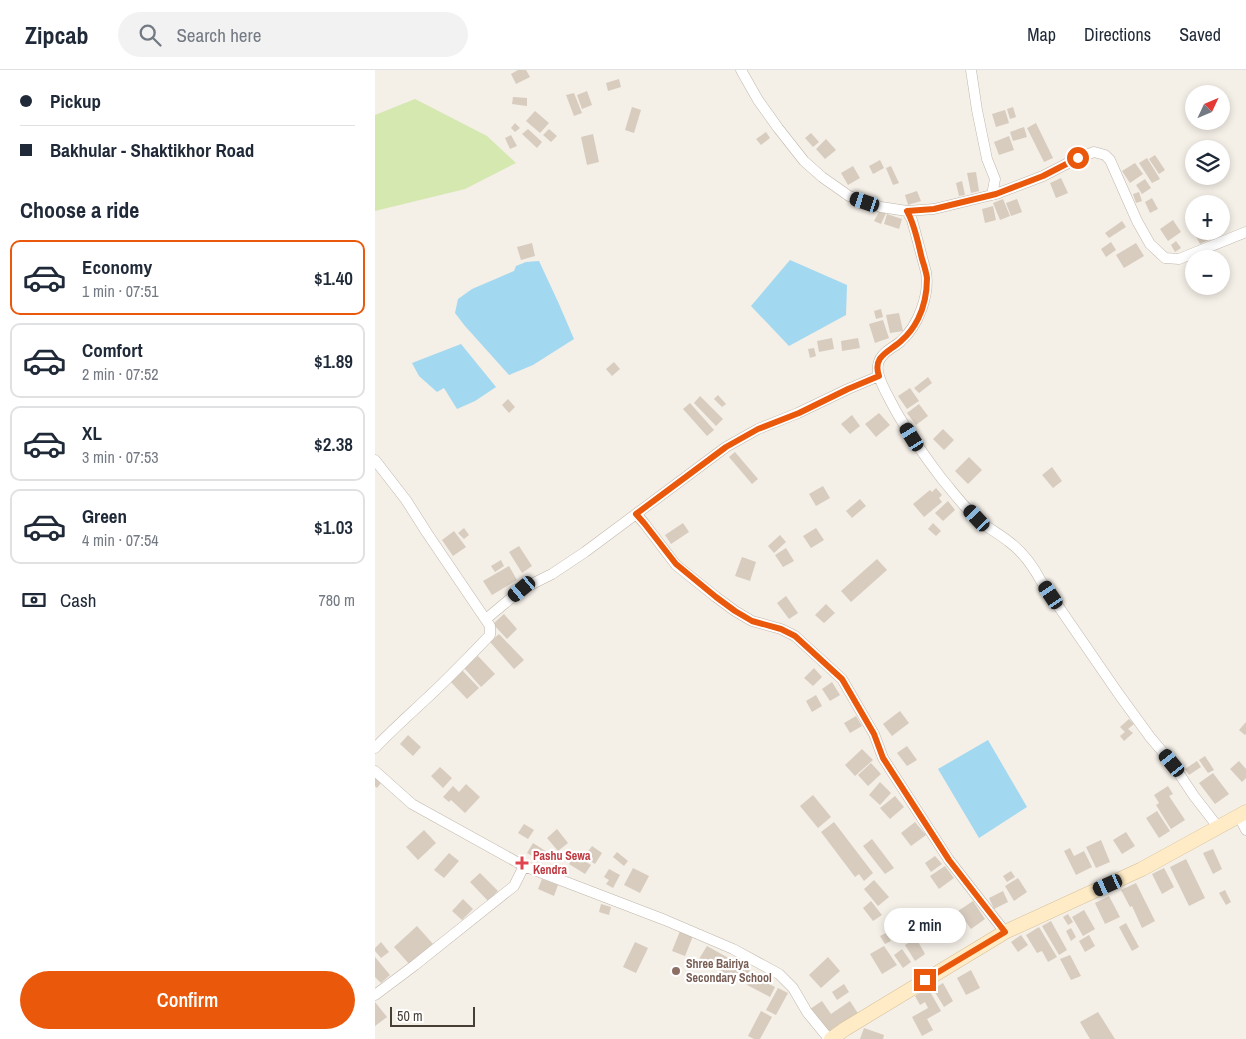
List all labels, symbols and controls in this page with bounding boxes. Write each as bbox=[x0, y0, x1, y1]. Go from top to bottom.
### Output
search box bbox=[118, 12, 468, 57]
text: Zipcab bbox=[25, 19, 88, 51]
icon: search bbox=[136, 21, 164, 49]
text: Search here bbox=[176, 22, 261, 48]
text: Map bbox=[1027, 22, 1056, 47]
text: Directions bbox=[1084, 22, 1151, 47]
text: Saved bbox=[1179, 22, 1221, 47]
north arrow bbox=[1185, 85, 1230, 130]
map controls bbox=[1185, 85, 1230, 295]
text: Pickup bbox=[50, 88, 101, 114]
text: Bakhular - Shaktikhor Road bbox=[50, 137, 254, 163]
button: layers bbox=[1185, 140, 1230, 185]
route start bbox=[1067, 147, 1089, 169]
car bbox=[848, 190, 881, 214]
text: Choose a ride bbox=[20, 195, 139, 225]
button: + bbox=[1185, 195, 1230, 240]
button: − bbox=[1185, 250, 1230, 295]
text: Economy bbox=[82, 254, 152, 280]
icon: car bbox=[22, 255, 67, 300]
text: $1.40 bbox=[314, 265, 353, 291]
text: 1 min · 07:51 bbox=[82, 280, 159, 302]
text: Comfort bbox=[82, 337, 143, 363]
icon: car bbox=[22, 338, 67, 383]
text: $1.89 bbox=[314, 348, 353, 374]
text: 2 min · 07:52 bbox=[82, 363, 159, 385]
text: XL bbox=[82, 420, 102, 446]
car bbox=[897, 420, 926, 454]
icon: car bbox=[22, 421, 67, 466]
text: $2.38 bbox=[314, 431, 353, 457]
text: 3 min · 07:53 bbox=[82, 446, 159, 468]
car bbox=[961, 502, 992, 534]
text: Green bbox=[82, 503, 127, 529]
icon: car bbox=[22, 504, 67, 549]
text: $1.03 bbox=[314, 514, 353, 540]
text: 4 min · 07:54 bbox=[82, 529, 159, 551]
car bbox=[505, 574, 538, 604]
car bbox=[1036, 578, 1065, 612]
icon: cash bbox=[20, 586, 48, 614]
text: Cash bbox=[60, 587, 96, 613]
text: 780 m bbox=[319, 589, 355, 611]
car bbox=[1156, 747, 1187, 779]
place label: Pashu Sewa Kendra bbox=[533, 848, 591, 878]
marker: Pashu Sewa Kendra bbox=[515, 856, 529, 870]
car bbox=[1091, 872, 1124, 898]
callout: 2 min bbox=[884, 908, 966, 942]
text: 2 min bbox=[908, 914, 942, 936]
place label: Shree Bairiya Secondary School bbox=[686, 956, 772, 986]
marker: Shree Bairiya Secondary School bbox=[670, 965, 682, 977]
route end bbox=[914, 969, 936, 991]
button: Confirm bbox=[20, 971, 355, 1029]
scale bar bbox=[390, 1004, 475, 1027]
text: 50 m bbox=[397, 1007, 423, 1025]

